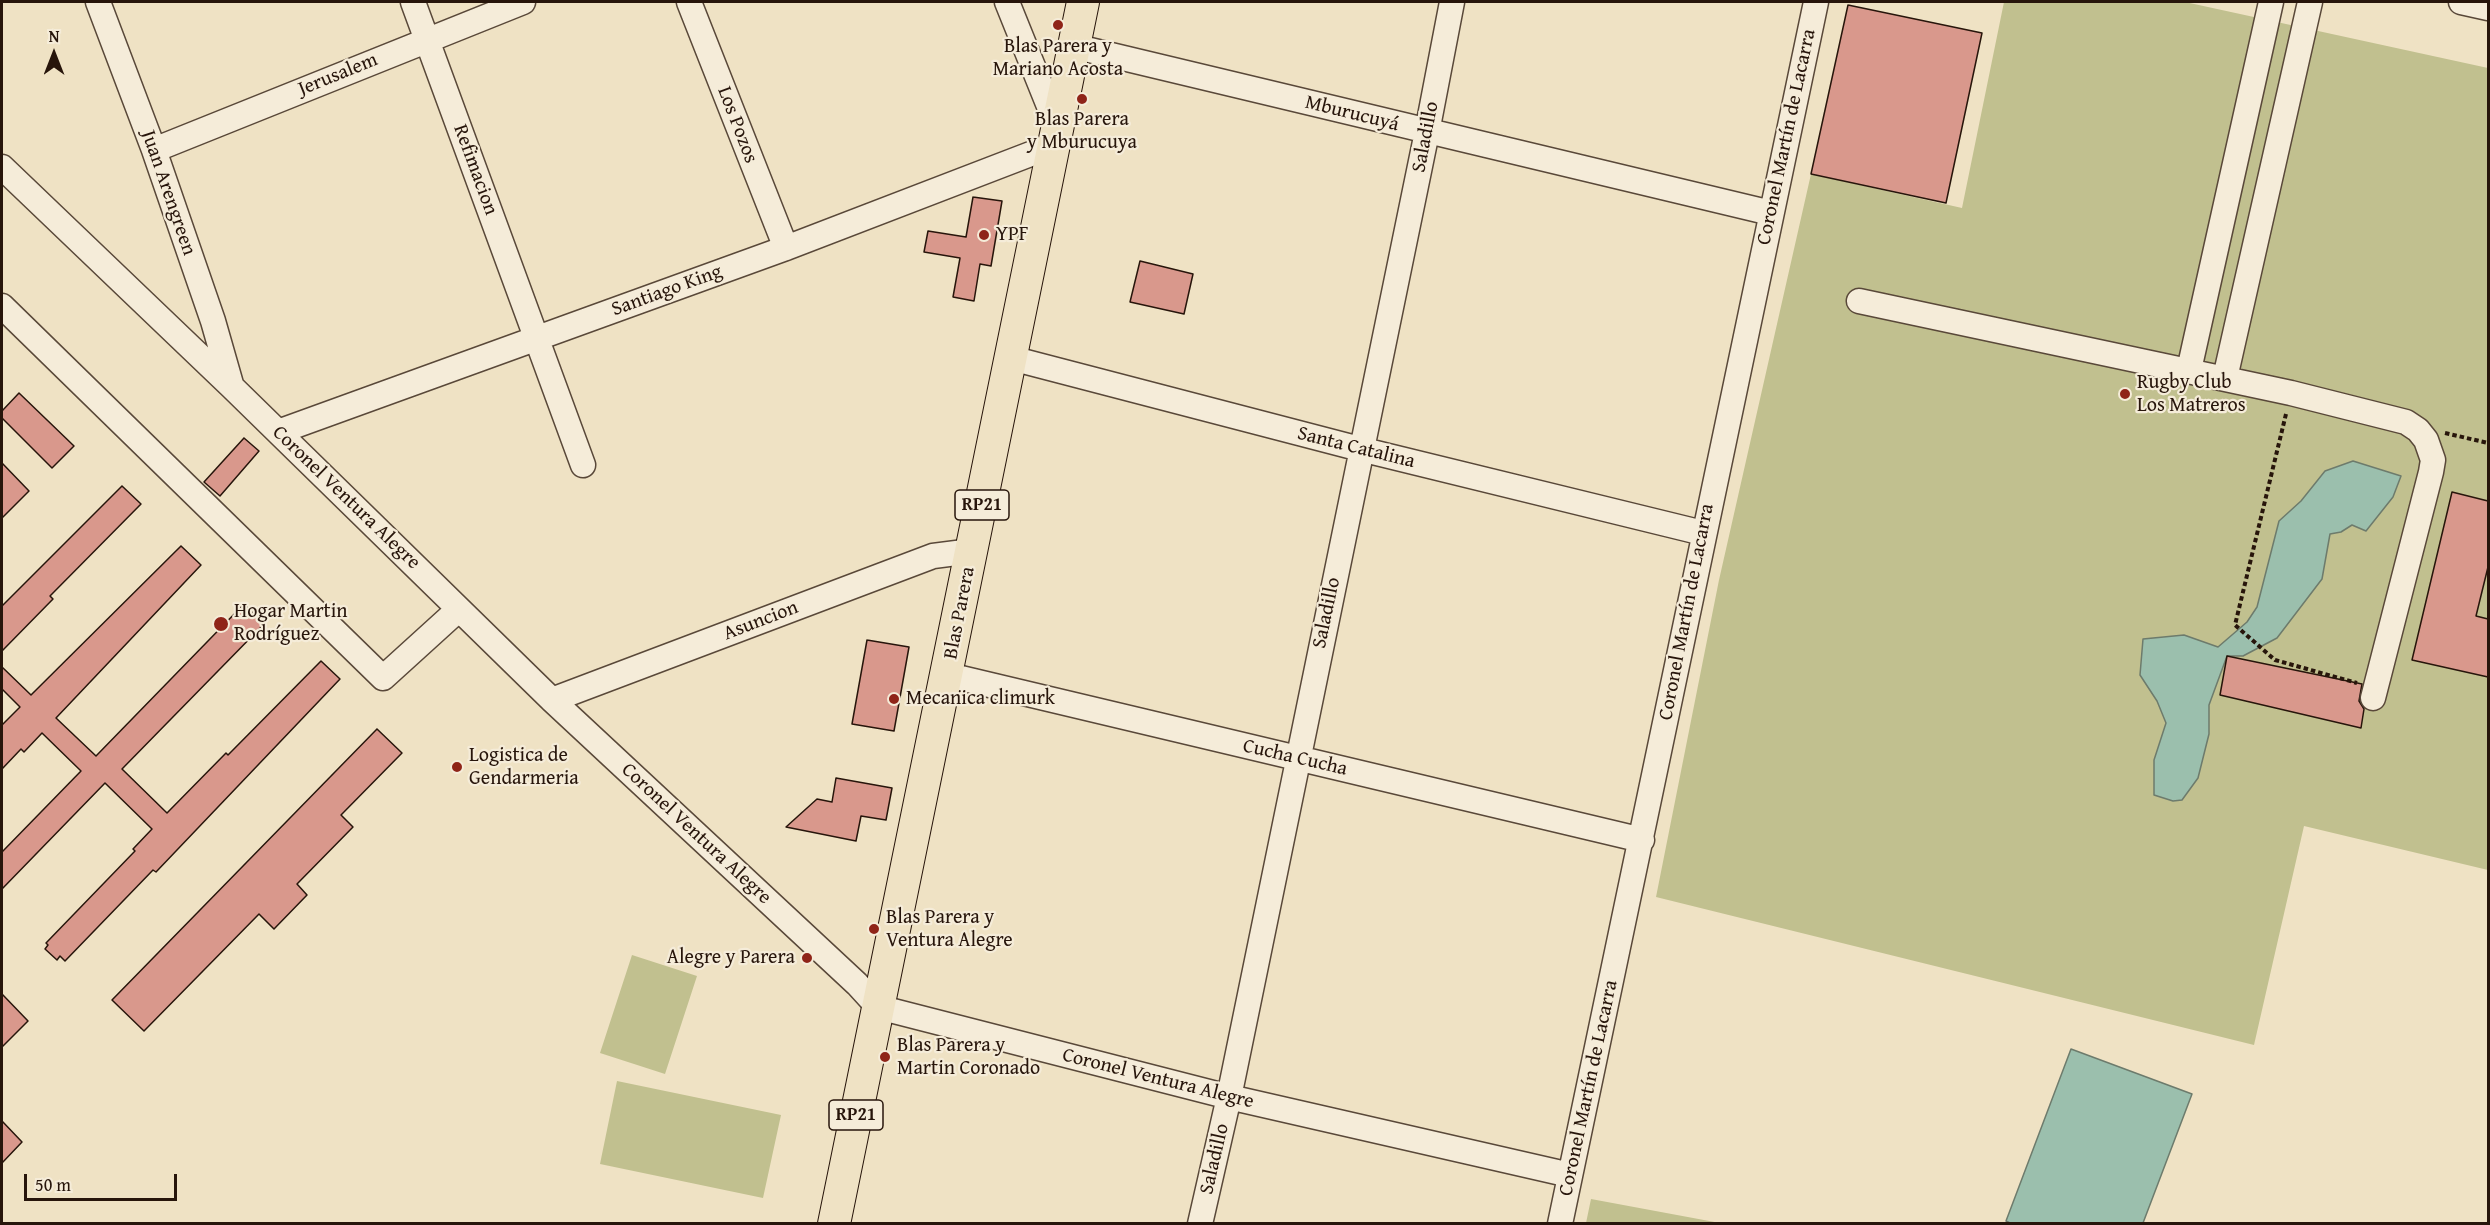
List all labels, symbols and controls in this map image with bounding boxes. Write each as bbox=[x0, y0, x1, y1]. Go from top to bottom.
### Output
marker: Blas Parera y Mariano Acosta bbox=[1051, 18, 1065, 32]
north arrow bbox=[24, 24, 84, 84]
text: N bbox=[49, 24, 59, 48]
street label: Coronel Martín de Lacarra bbox=[1752, 27, 1822, 247]
place label: Blas Parera y Mariano Acosta bbox=[993, 35, 1123, 82]
street label: Jerusalem bbox=[295, 48, 381, 102]
street label: Los Pozos bbox=[711, 83, 763, 167]
street label: Mburucuyá bbox=[1303, 91, 1401, 137]
marker: Blas Parera y Mburucuya bbox=[1075, 92, 1089, 106]
street label: Saladillo bbox=[1407, 99, 1445, 175]
place label: Blas Parera y Mburucuya bbox=[1027, 108, 1137, 155]
street label: Refimacion bbox=[448, 121, 502, 219]
street label: Juan Arengreen bbox=[135, 127, 201, 259]
place label: YPF bbox=[996, 223, 1029, 247]
marker: YPF bbox=[977, 228, 991, 242]
street label: Santiago King bbox=[609, 260, 725, 322]
place label: Rugby Club Los Matreros bbox=[2137, 371, 2246, 418]
marker: Rugby Club Los Matreros bbox=[2118, 387, 2132, 401]
street label: Coronel Ventura Alegre bbox=[267, 421, 425, 575]
street label: Santa Catalina bbox=[1295, 422, 1417, 474]
road number: RP21 bbox=[955, 490, 1009, 520]
street label: Coronel Martín de Lacarra bbox=[1654, 502, 1720, 722]
street label: Blas Parera bbox=[939, 565, 981, 661]
street label: Saladillo bbox=[1308, 575, 1346, 651]
street label: Asuncion bbox=[720, 596, 802, 646]
place label: Hogar Martin Rodríguez bbox=[234, 600, 348, 647]
marker: Hogar Martin Rodríguez bbox=[212, 615, 230, 633]
place label: Mecanica climurk bbox=[906, 687, 1055, 711]
marker: Mecanica climurk bbox=[887, 692, 901, 706]
street label: Cucha Cucha bbox=[1241, 734, 1349, 782]
place label: Logistica de Gendarmeria bbox=[469, 744, 579, 791]
street label: Coronel Ventura Alegre bbox=[616, 758, 776, 910]
marker: Logistica de Gendarmeria bbox=[450, 760, 464, 774]
place label: Blas Parera y Ventura Alegre bbox=[886, 906, 1013, 953]
marker: Blas Parera y Ventura Alegre bbox=[867, 922, 881, 936]
place label: Alegre y Parera bbox=[667, 946, 795, 970]
marker: Alegre y Parera bbox=[800, 951, 814, 965]
street label: Coronel Martín de Lacarra bbox=[1554, 978, 1624, 1198]
place label: Blas Parera y Martin Coronado bbox=[897, 1034, 1040, 1081]
street label: Coronel Ventura Alegre bbox=[1060, 1044, 1256, 1114]
marker: Blas Parera y Martin Coronado bbox=[878, 1050, 892, 1064]
road number: RP21 bbox=[829, 1100, 883, 1130]
street label: Saladillo bbox=[1195, 1121, 1235, 1197]
scale bar bbox=[27, 1162, 180, 1200]
text: 50 m bbox=[35, 1171, 71, 1198]

